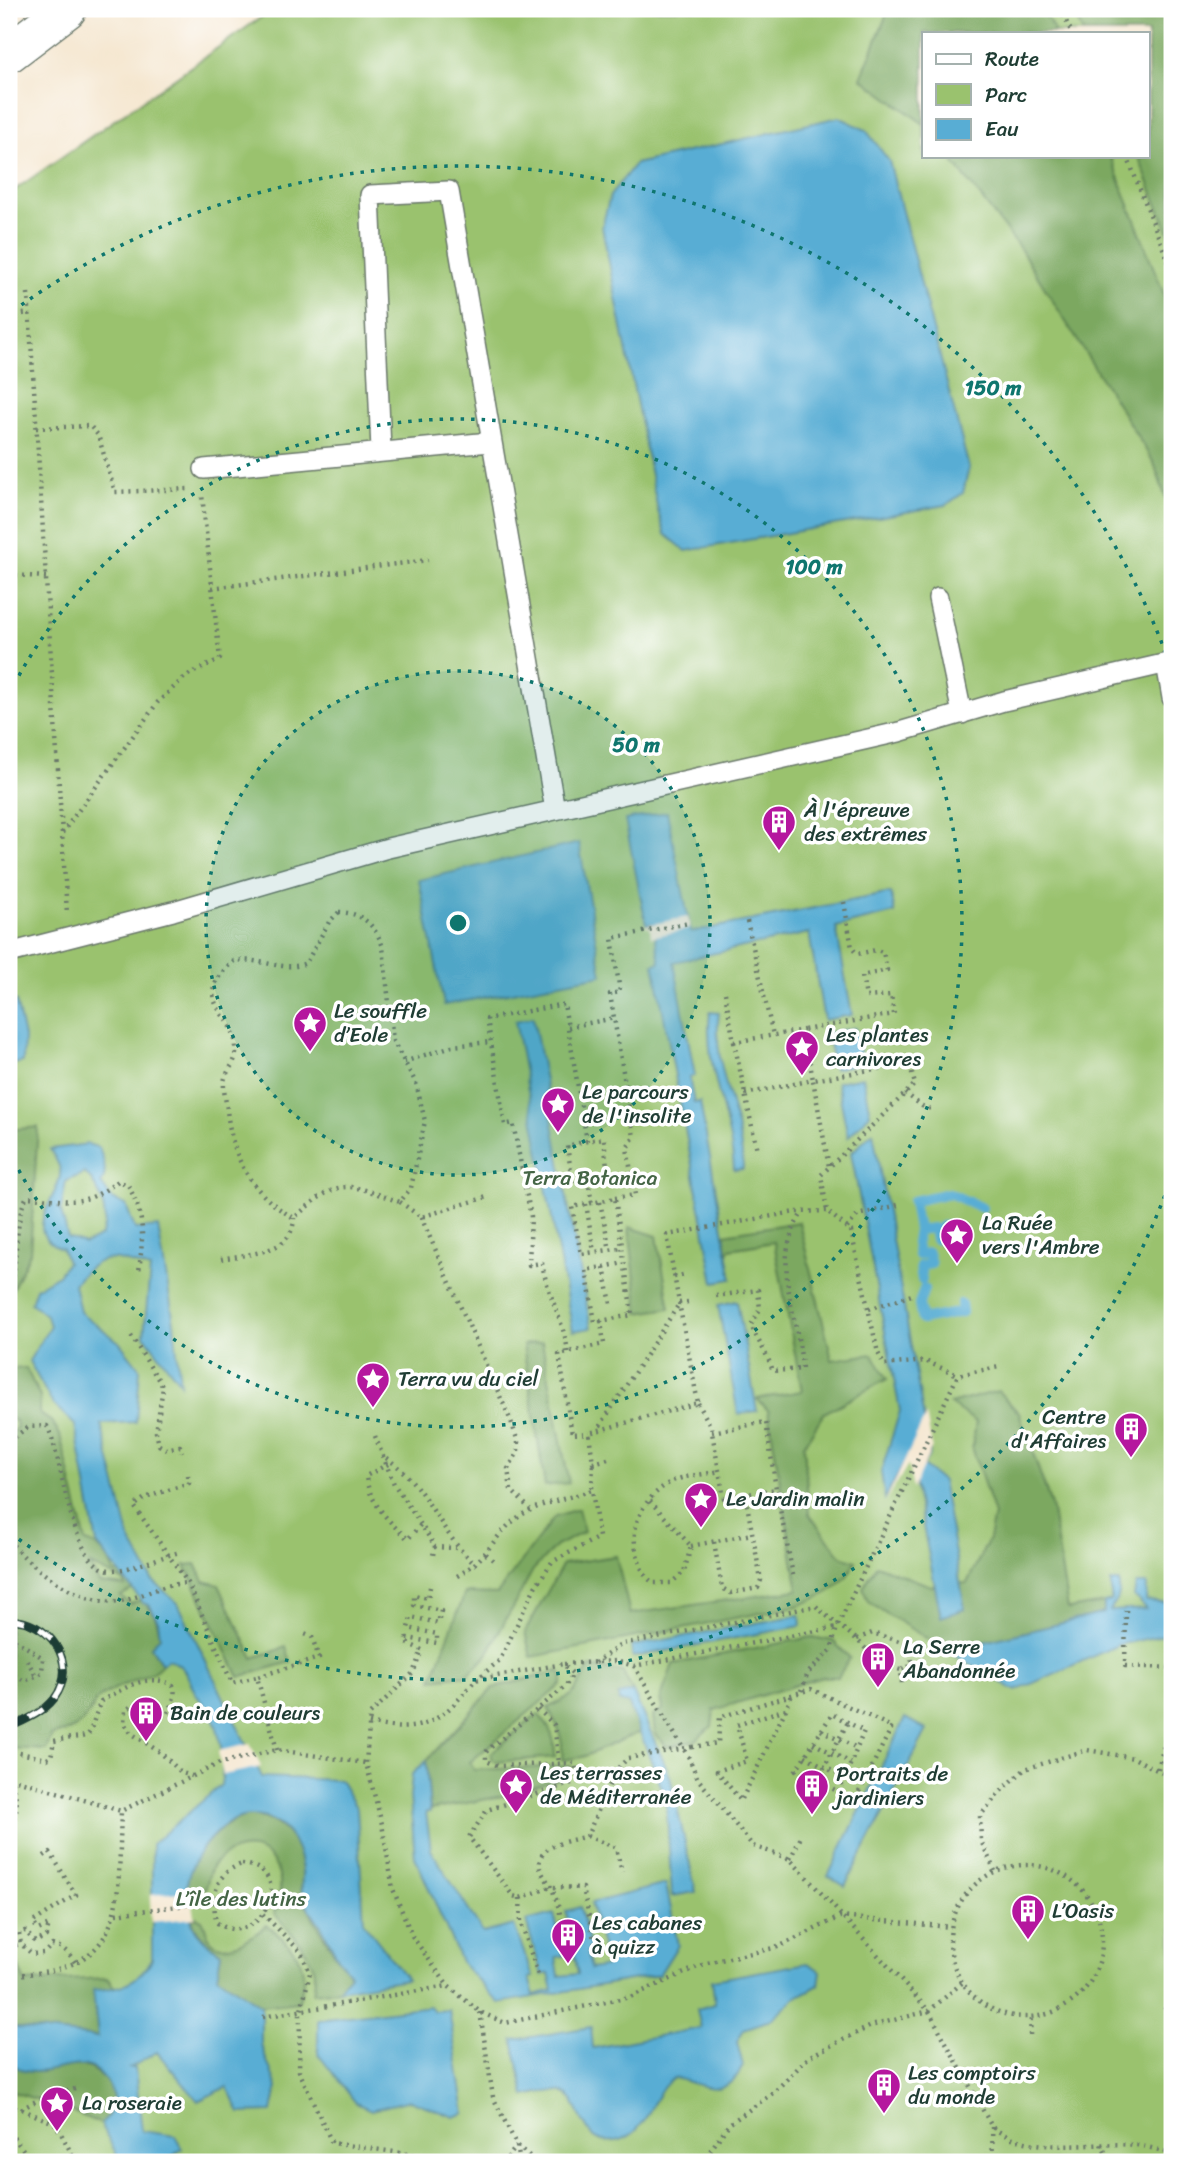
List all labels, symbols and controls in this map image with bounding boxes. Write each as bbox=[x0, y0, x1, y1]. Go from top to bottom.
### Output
legend bbox=[922, 32, 1150, 158]
text: Route bbox=[985, 40, 1039, 78]
text: Parc bbox=[985, 76, 1027, 114]
text: Eau bbox=[985, 110, 1019, 148]
text: 150 m bbox=[965, 369, 1022, 407]
text: 100 m bbox=[785, 548, 843, 586]
text: 50 m bbox=[612, 726, 661, 764]
place label: À l'épreuve des extrêmes bbox=[803, 791, 927, 853]
building icon: À l'épreuve des extrêmes bbox=[760, 803, 798, 852]
centre of rings bbox=[446, 911, 470, 935]
place label: Le souffle d’Eole bbox=[334, 992, 427, 1054]
place icon: Le souffle d’Eole bbox=[291, 1004, 329, 1053]
place label: Les plantes carnivores bbox=[826, 1016, 929, 1078]
place icon: Les plantes carnivores bbox=[783, 1028, 821, 1077]
place label: Le parcours de l'insolite bbox=[582, 1073, 692, 1135]
place icon: Le parcours de l'insolite bbox=[539, 1085, 577, 1134]
park label: Terra Botanica bbox=[523, 1159, 658, 1197]
place label: La Ruée vers l'Ambre bbox=[982, 1204, 1100, 1266]
place icon: La Ruée vers l'Ambre bbox=[938, 1216, 976, 1265]
place icon: Terra vu du ciel bbox=[354, 1360, 392, 1409]
place label: Terra vu du ciel bbox=[398, 1360, 539, 1398]
place label: Centre d'Affaires bbox=[1011, 1398, 1106, 1460]
building icon: Centre d'Affaires bbox=[1112, 1410, 1150, 1459]
place icon: Le Jardin malin bbox=[682, 1480, 720, 1529]
place label: Le Jardin malin bbox=[726, 1480, 865, 1518]
place label: La Serre Abandonnée bbox=[902, 1628, 1015, 1690]
building icon: La Serre Abandonnée bbox=[859, 1640, 897, 1689]
building icon: Bain de couleurs bbox=[127, 1694, 165, 1743]
place label: Bain de couleurs bbox=[170, 1694, 320, 1732]
place label: Les terrasses de Méditerranée bbox=[540, 1754, 692, 1816]
place label: Portraits de jardiniers bbox=[832, 1755, 949, 1817]
place icon: Les terrasses de Méditerranée bbox=[497, 1766, 535, 1815]
building icon: Portraits de jardiniers bbox=[793, 1767, 831, 1816]
park label: L’île des lutins bbox=[176, 1880, 307, 1918]
building icon: L’Oasis bbox=[1009, 1892, 1047, 1941]
place label: L’Oasis bbox=[1052, 1892, 1114, 1930]
place label: Les cabanes à quizz bbox=[592, 1904, 703, 1966]
building icon: Les cabanes à quizz bbox=[549, 1916, 587, 1965]
place label: Les comptoirs du monde bbox=[908, 2054, 1036, 2116]
building icon: Les comptoirs du monde bbox=[865, 2066, 903, 2115]
place icon: La roseraie bbox=[38, 2084, 76, 2133]
place label: La roseraie bbox=[82, 2084, 182, 2122]

